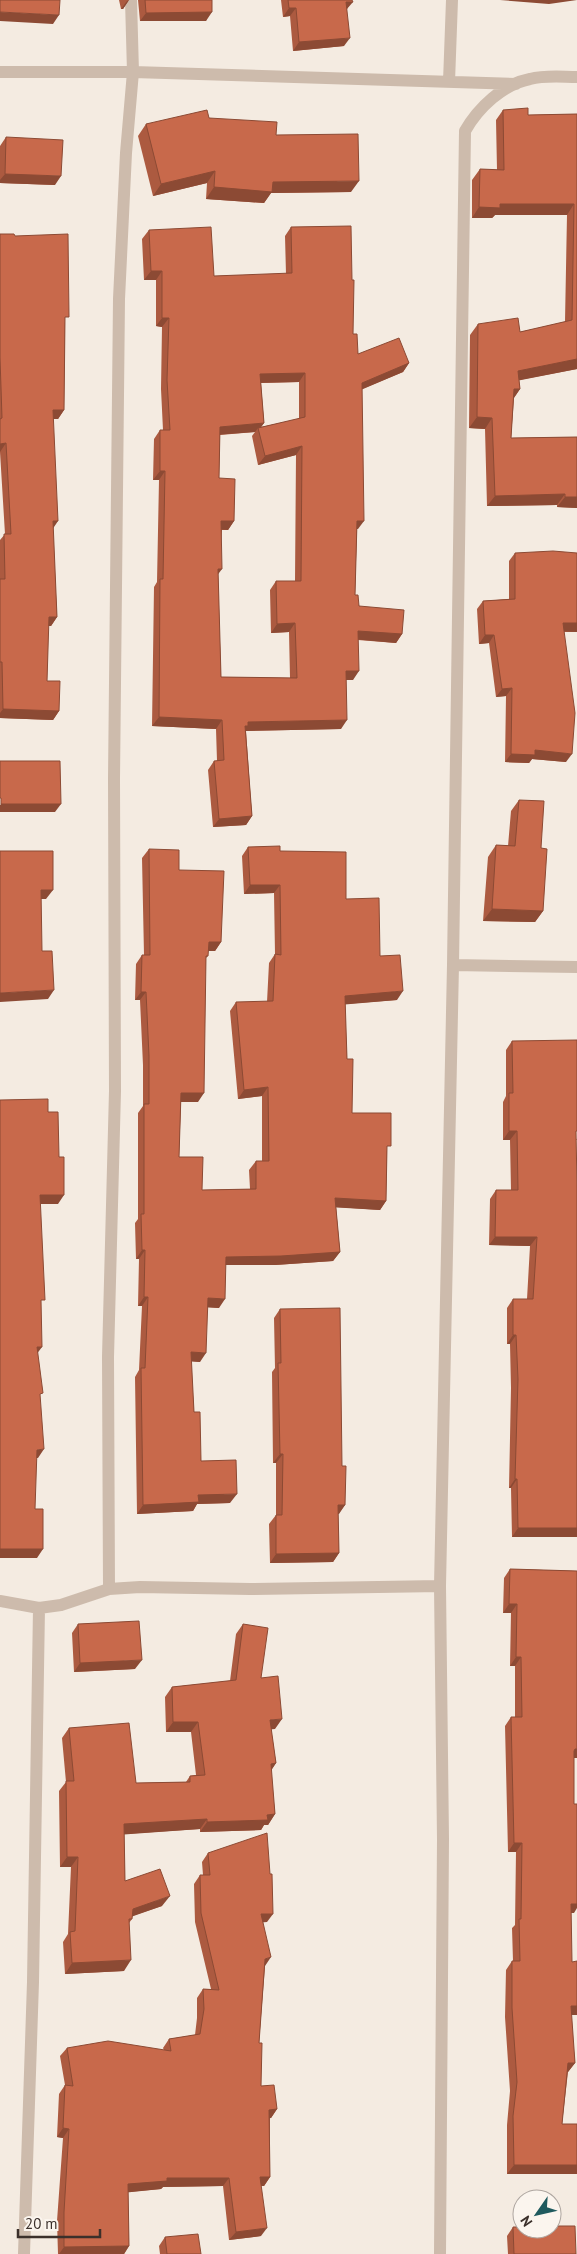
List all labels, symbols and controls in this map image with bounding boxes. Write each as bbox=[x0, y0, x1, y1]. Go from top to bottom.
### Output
north arrow bbox=[512, 2189, 562, 2239]
scale bar bbox=[18, 2206, 100, 2238]
text: N bbox=[516, 2212, 536, 2230]
text: 20 m bbox=[25, 2214, 58, 2233]

